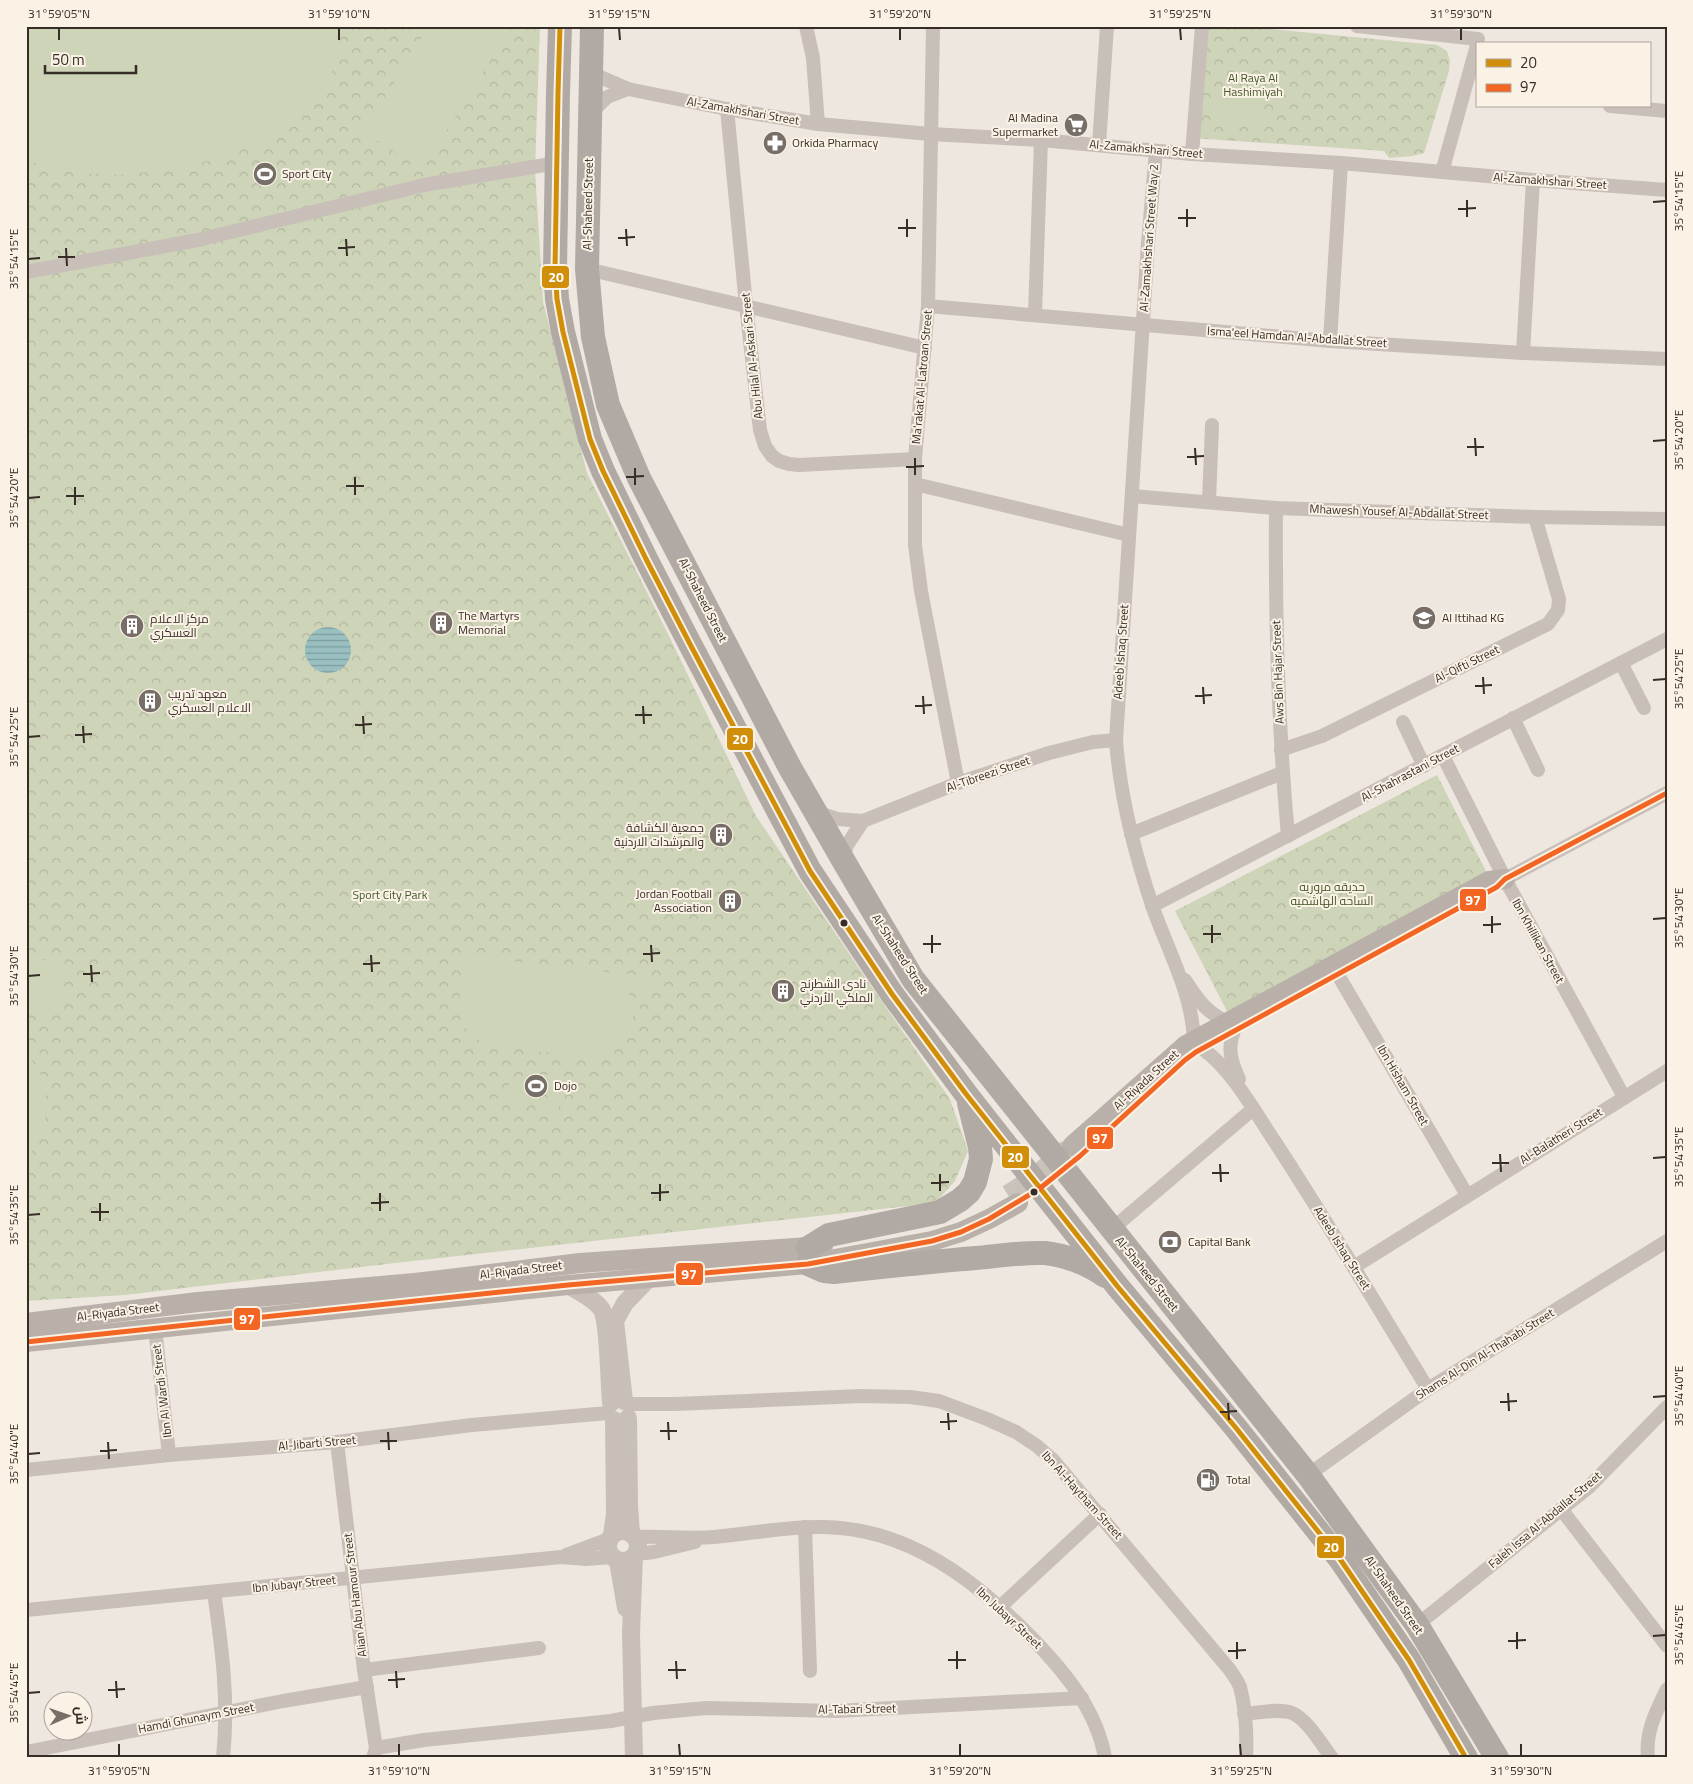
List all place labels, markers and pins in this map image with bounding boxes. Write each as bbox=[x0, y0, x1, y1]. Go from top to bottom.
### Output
place label: Al Madina Supermarket bbox=[993, 108, 1059, 141]
supermarket icon: Al Madina Supermarket bbox=[1063, 112, 1089, 138]
pharmacy icon: Orkida Pharmacy bbox=[762, 130, 788, 156]
place label: Orkida Pharmacy bbox=[792, 133, 878, 152]
sports icon: Sport City bbox=[252, 161, 278, 187]
place label: Sport City bbox=[282, 164, 332, 183]
school or university icon: Al Ittihad KG bbox=[1411, 605, 1437, 631]
place label: The Martyrs Memorial bbox=[458, 606, 520, 639]
place label: Al Ittihad KG bbox=[1442, 608, 1504, 627]
place label: مركز الاعلام العسكري bbox=[150, 609, 209, 643]
building icon: The Martyrs Memorial bbox=[428, 610, 454, 636]
building icon: مركز الاعلام العسكري bbox=[119, 613, 145, 639]
place label: معهد تدريب الاعلام العسكري bbox=[168, 684, 251, 718]
building icon: معهد تدريب الاعلام العسكري bbox=[137, 688, 163, 714]
place label: جمعية الكشافة والمرشدات الاردنية bbox=[614, 818, 704, 851]
building icon: جمعية الكشافة والمرشدات الاردنية bbox=[708, 822, 734, 848]
place label: Jordan Football Association bbox=[636, 884, 712, 917]
building icon: Jordan Football Association bbox=[717, 888, 743, 914]
unlabelled marker bbox=[839, 918, 849, 928]
place label: نادي الشطرنج الملكي الأردني bbox=[800, 974, 873, 1008]
building icon: نادي الشطرنج الملكي الأردني bbox=[770, 978, 796, 1004]
sports icon: Dojo bbox=[523, 1073, 549, 1099]
place label: Dojo bbox=[554, 1076, 577, 1095]
unlabelled marker bbox=[1029, 1187, 1039, 1197]
bank icon: Capital Bank bbox=[1157, 1229, 1183, 1255]
place label: Capital Bank bbox=[1188, 1232, 1251, 1251]
fuel station icon: Total bbox=[1195, 1467, 1221, 1493]
place label: Total bbox=[1226, 1470, 1251, 1489]

